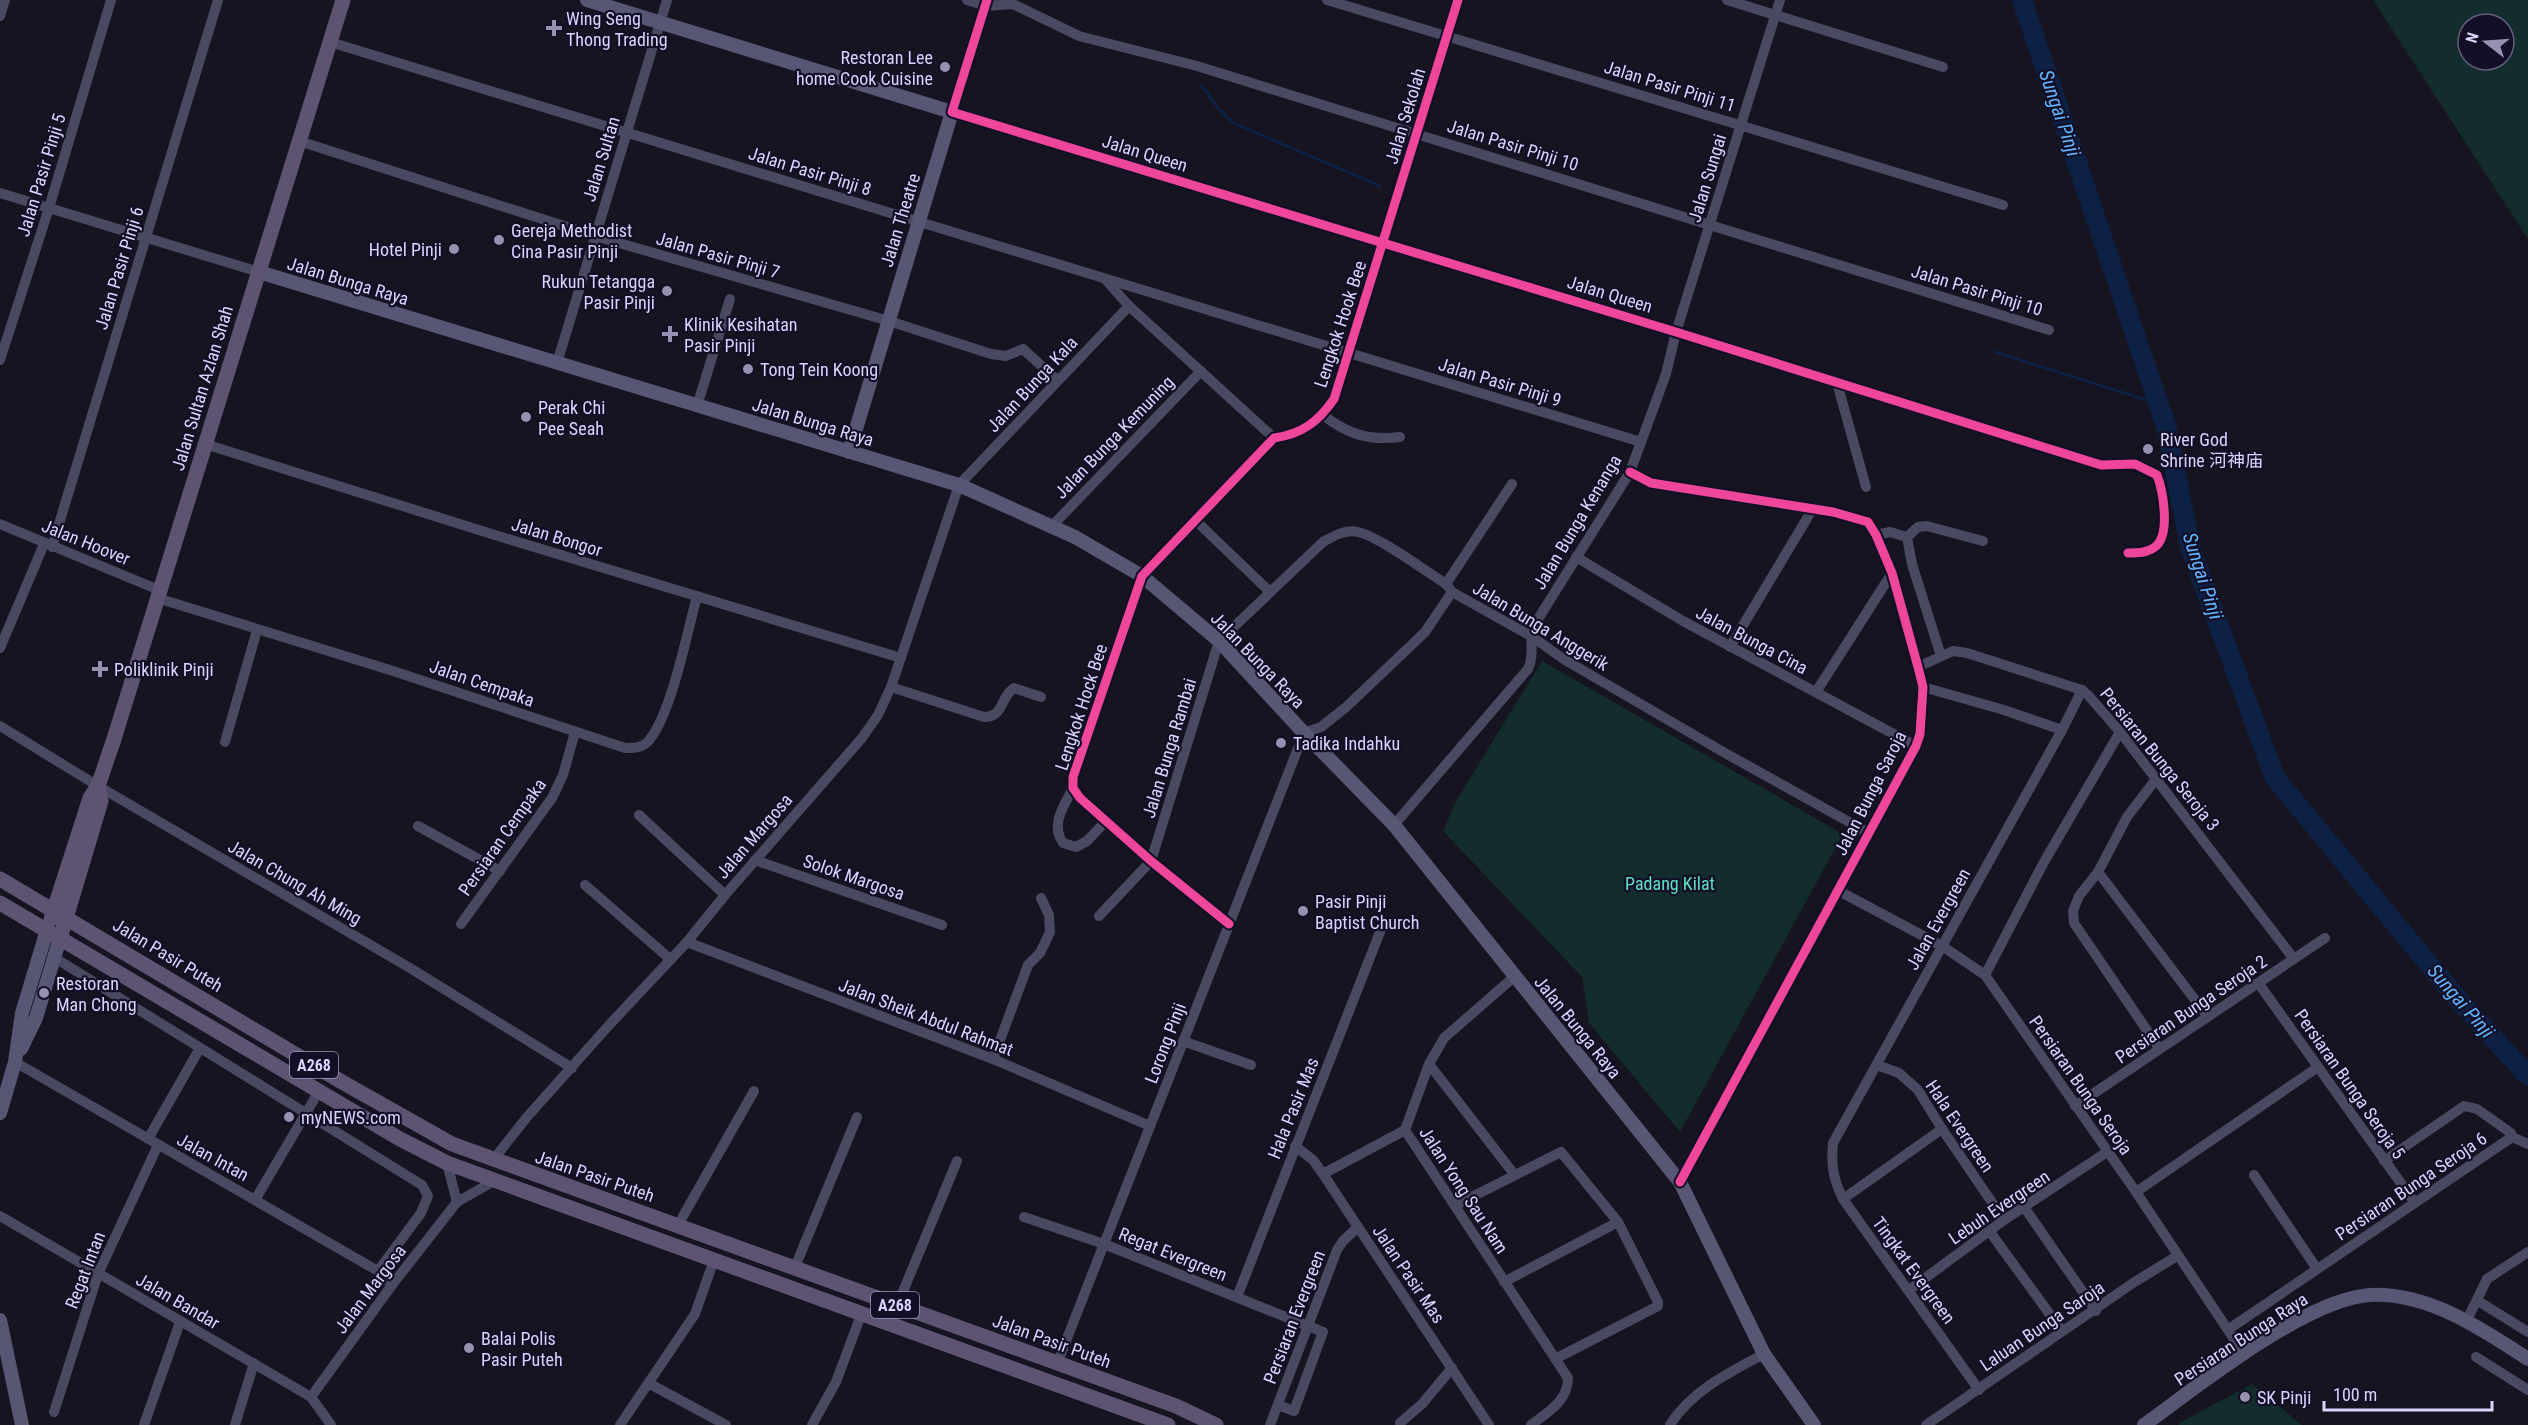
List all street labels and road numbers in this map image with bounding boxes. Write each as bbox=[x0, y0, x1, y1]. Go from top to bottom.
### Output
street label: Jalan Pasir Pinji 11 bbox=[1602, 56, 1738, 116]
street label: Jalan Sekolah bbox=[1380, 65, 1430, 167]
street label: Jalan Pasir Pinji 5 bbox=[12, 111, 70, 239]
street label: Jalan Sultan bbox=[578, 114, 624, 204]
street label: Jalan Pasir Pinji 10 bbox=[1445, 115, 1581, 175]
street label: Jalan Queen bbox=[1100, 130, 1190, 176]
street label: Jalan Sungai bbox=[1684, 131, 1730, 225]
street label: Jalan Pasir Pinji 8 bbox=[746, 142, 874, 200]
street label: Jalan Theatre bbox=[876, 171, 924, 269]
street label: Jalan Pasir Pinji 6 bbox=[90, 204, 148, 332]
street label: Jalan Pasir Pinji 7 bbox=[654, 227, 782, 283]
street label: Jalan Bunga Raya bbox=[285, 253, 411, 309]
street label: Lengkok Hook Bee bbox=[1310, 258, 1370, 390]
street label: Jalan Pasir Pinji 10 bbox=[1909, 260, 2045, 320]
street label: Jalan Queen bbox=[1565, 271, 1655, 317]
street label: Jalan Sultan Azlan Shah bbox=[167, 303, 237, 473]
street label: Jalan Bunga Kala bbox=[982, 332, 1082, 436]
street label: Jalan Pasir Pinji 9 bbox=[1436, 353, 1564, 411]
street label: Jalan Bunga Kemuning bbox=[1050, 371, 1178, 503]
street label: Jalan Bunga Raya bbox=[750, 394, 876, 450]
street label: Jalan Bunga Kenanga bbox=[1528, 451, 1626, 593]
street label: Jalan Bongor bbox=[509, 513, 605, 561]
street label: Jalan Hoover bbox=[39, 515, 134, 569]
street label: Jalan Bunga Anggerik bbox=[1469, 577, 1613, 675]
street label: Jalan Bunga Cina bbox=[1693, 602, 1811, 678]
street label: Jalan Bunga Raya bbox=[1207, 607, 1309, 713]
street label: Lengkok Hock Bee bbox=[1051, 641, 1111, 773]
street label: Jalan Cempaka bbox=[427, 655, 537, 711]
street label: Jalan Bunga Rambai bbox=[1138, 676, 1200, 820]
street label: Persiaran Bunga Seroja 3 bbox=[2096, 683, 2224, 835]
street label: Jalan Bunga Saroja bbox=[1830, 727, 1910, 859]
street label: Persiaran Cempaka bbox=[454, 775, 550, 899]
street label: Jalan Margosa bbox=[712, 789, 796, 883]
street label: Jalan Chung Ah Ming bbox=[224, 835, 366, 929]
street label: Solok Margosa bbox=[800, 850, 908, 904]
street label: Jalan Evergreen bbox=[1901, 865, 1975, 973]
street label: Jalan Pasir Puteh bbox=[109, 914, 227, 996]
street label: Persiaran Bunga Seroja 2 bbox=[2111, 950, 2271, 1067]
street label: Jalan Bunga Raya bbox=[1530, 971, 1626, 1083]
street label: Jalan Sheik Abdul Rahmat bbox=[836, 974, 1016, 1060]
street label: Lorong Pinji bbox=[1140, 1000, 1190, 1086]
street label: Persiaran Bunga Seroja 5 bbox=[2290, 1005, 2410, 1163]
street label: Persiaran Bunga Seroja bbox=[2025, 1011, 2137, 1159]
road number: A268 bbox=[290, 1052, 338, 1078]
street label: Hala Pasir Mas bbox=[1263, 1054, 1323, 1162]
street label: Hala Evergreen bbox=[1922, 1076, 1998, 1176]
street label: Jalan Yong Sau Nam bbox=[1415, 1123, 1513, 1257]
street label: Persiaran Bunga Seroja 6 bbox=[2331, 1128, 2491, 1244]
street label: Jalan Intan bbox=[173, 1129, 253, 1185]
street label: Jalan Pasir Puteh bbox=[533, 1146, 657, 1206]
street label: Lebuh Evergreen bbox=[1945, 1166, 2053, 1248]
street label: Tingkat Evergreen bbox=[1868, 1212, 1960, 1328]
street label: Jalan Pasir Mas bbox=[1368, 1221, 1450, 1327]
street label: Regat Evergreen bbox=[1116, 1223, 1230, 1285]
street label: Regat Intan bbox=[61, 1229, 109, 1311]
street label: Jalan Margosa bbox=[330, 1241, 410, 1337]
street label: Persiaran Evergreen bbox=[1259, 1247, 1329, 1387]
street label: Jalan Bandar bbox=[132, 1269, 224, 1334]
street label: Laluan Bunga Saroja bbox=[1976, 1277, 2108, 1375]
street label: Persiaran Bunga Raya bbox=[2171, 1288, 2311, 1390]
road number: A268 bbox=[871, 1292, 919, 1318]
street label: Jalan Pasir Puteh bbox=[990, 1310, 1114, 1372]

